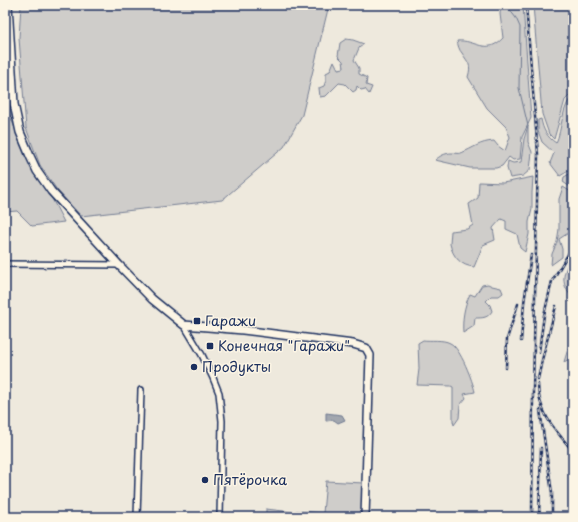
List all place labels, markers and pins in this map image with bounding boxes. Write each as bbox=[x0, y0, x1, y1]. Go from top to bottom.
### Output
place label: Гаражи bbox=[205, 310, 256, 331]
marker: Гаражи bbox=[192, 316, 202, 326]
place label: Конечная "Гаражи" bbox=[218, 335, 350, 356]
marker: Конечная "Гаражи" bbox=[205, 341, 215, 351]
place label: Продукты bbox=[202, 356, 271, 377]
marker: Продукты bbox=[189, 362, 199, 372]
place label: Пятёрочка bbox=[213, 469, 287, 490]
marker: Пятёрочка bbox=[200, 475, 210, 485]

